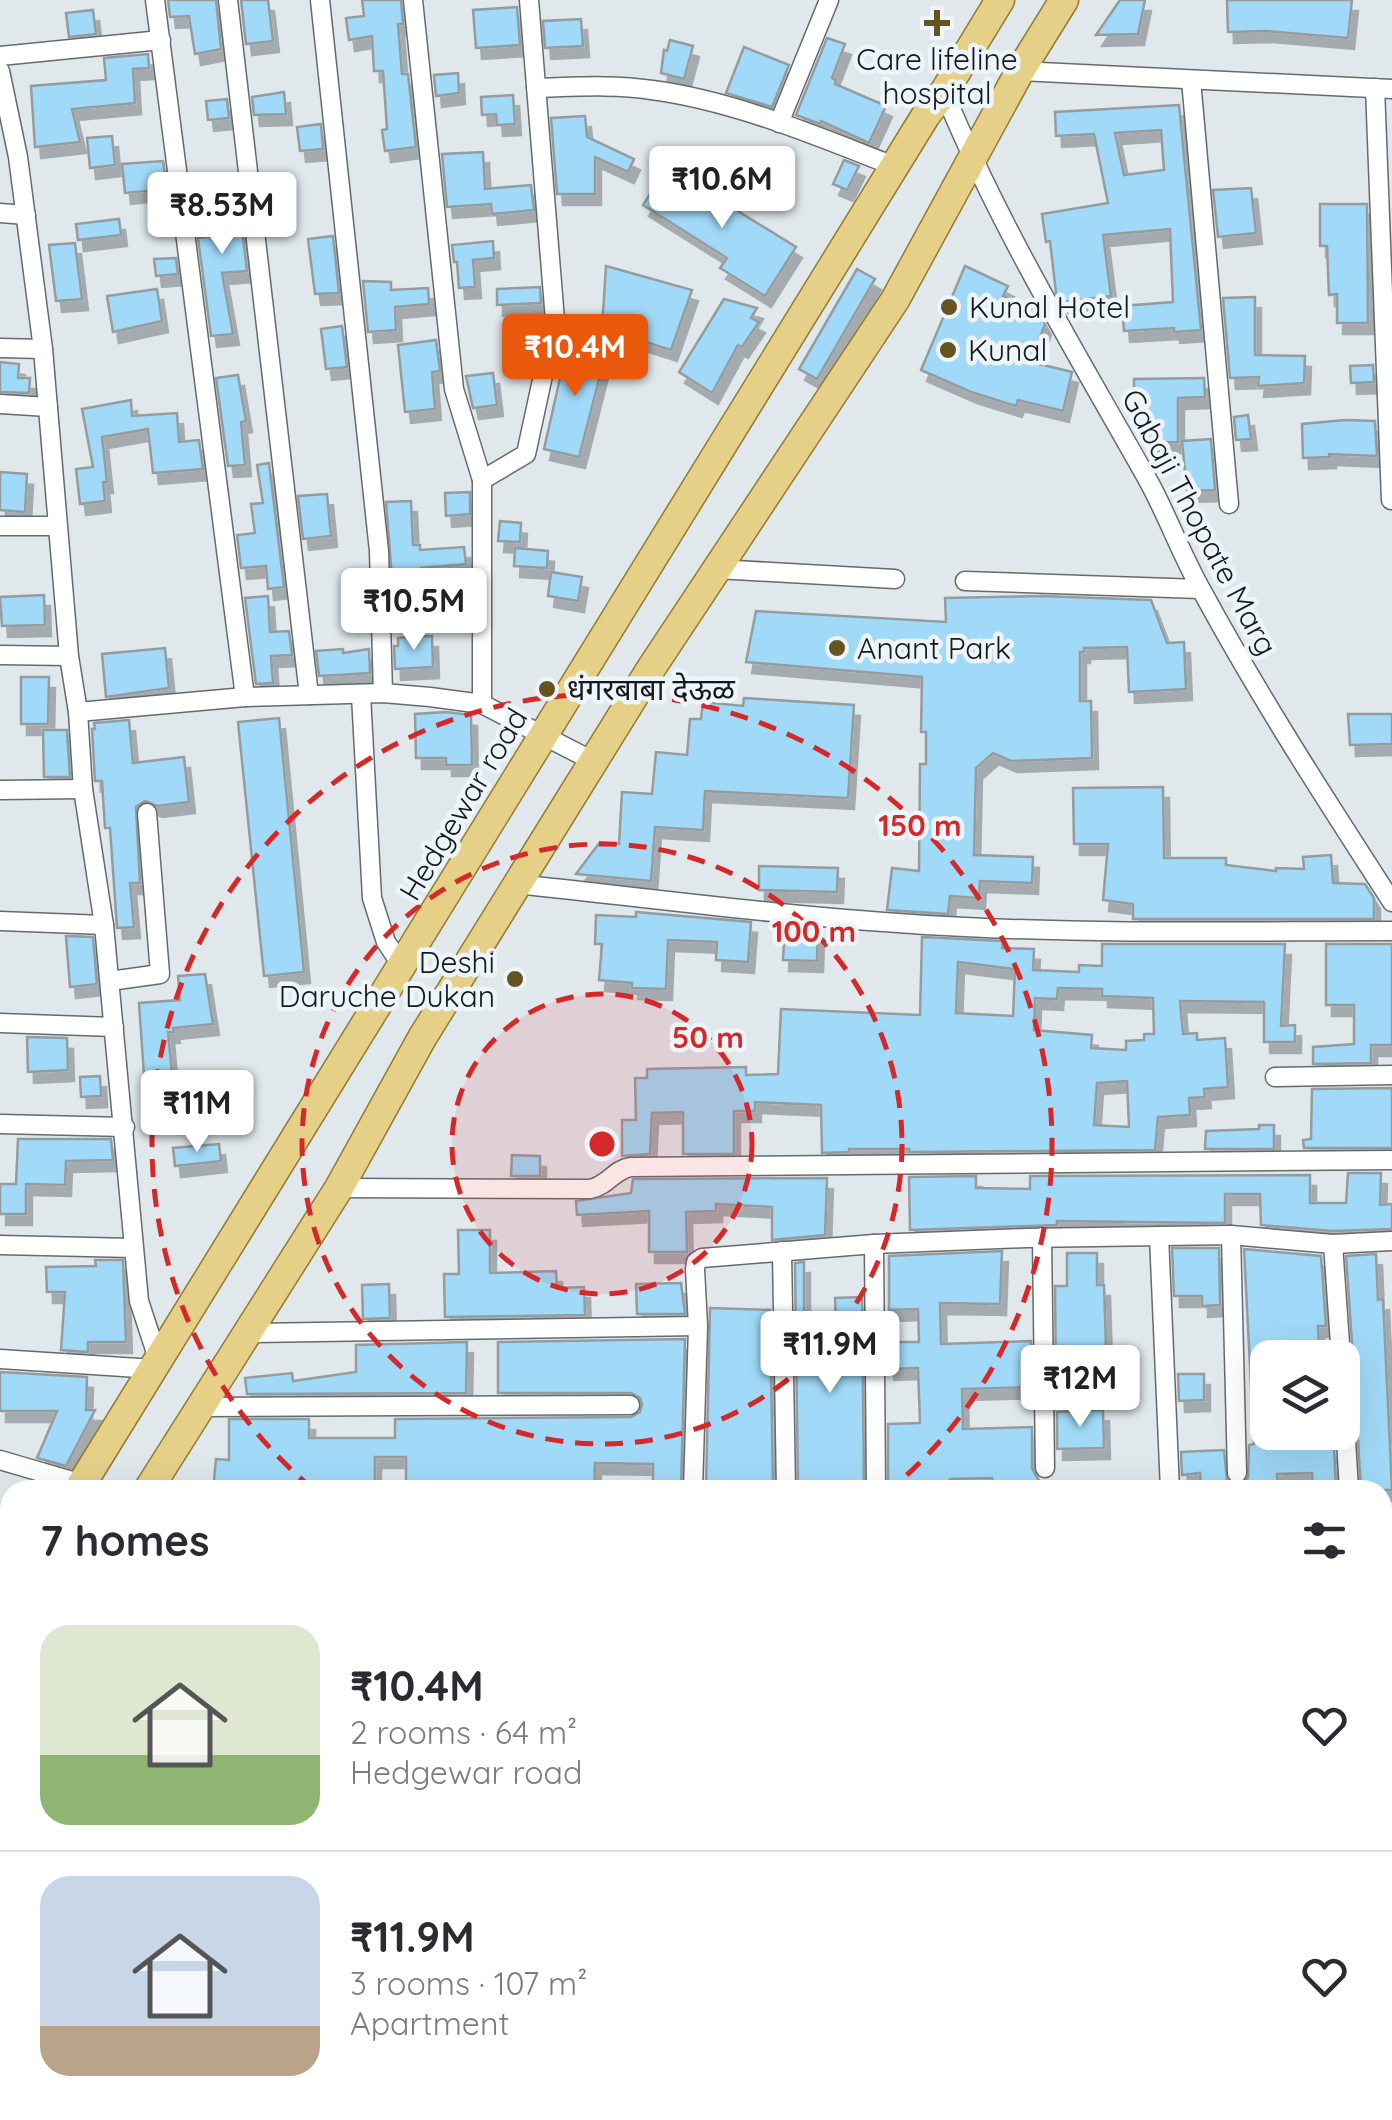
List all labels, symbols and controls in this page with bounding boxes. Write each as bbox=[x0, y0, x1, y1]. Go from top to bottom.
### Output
marker: Care lifeline hospital bbox=[924, 10, 950, 36]
place label: Care lifeline hospital bbox=[856, 40, 1018, 112]
pin: ₹10.6M bbox=[641, 146, 803, 231]
text: ₹10.6M bbox=[671, 158, 773, 198]
pin: ₹8.53M bbox=[141, 172, 303, 257]
text: ₹8.53M bbox=[169, 184, 275, 224]
place label: Kunal Hotel bbox=[969, 288, 1130, 326]
marker: Kunal Hotel bbox=[938, 296, 960, 318]
pin: ₹10.4M bbox=[494, 314, 656, 399]
text: ₹10.4M bbox=[524, 326, 626, 366]
place label: Kunal bbox=[968, 331, 1047, 369]
marker: Kunal bbox=[937, 339, 959, 361]
street label: Gabaji Thopate Marg bbox=[1114, 382, 1286, 662]
pin: ₹10.5M bbox=[333, 568, 495, 653]
text: ₹10.5M bbox=[363, 580, 465, 620]
place label: Anant Park bbox=[857, 629, 1011, 667]
marker: Anant Park bbox=[826, 637, 848, 659]
place label: धंगरबाबा देऊळ bbox=[567, 670, 736, 708]
marker: धंगरबाबा देऊळ bbox=[536, 678, 558, 700]
street label: Hedgewar road bbox=[391, 701, 535, 907]
text: 150 m bbox=[878, 806, 962, 844]
text: 100 m bbox=[772, 912, 856, 950]
place label: Deshi Daruche Dukan bbox=[279, 943, 495, 1015]
marker: Deshi Daruche Dukan bbox=[504, 968, 526, 990]
text: 50 m bbox=[672, 1018, 744, 1056]
pin: ₹11M bbox=[138, 1070, 256, 1155]
text: ₹11M bbox=[163, 1082, 231, 1122]
centre of rings bbox=[584, 1126, 620, 1162]
pin: ₹11.9M bbox=[749, 1311, 911, 1396]
text: ₹11.9M bbox=[783, 1323, 877, 1363]
map controls bbox=[1250, 1340, 1360, 1450]
button: layers bbox=[1250, 1340, 1360, 1450]
pin: ₹12M bbox=[1021, 1345, 1139, 1430]
text: ₹12M bbox=[1043, 1357, 1117, 1397]
icon: filters bbox=[1297, 1513, 1352, 1568]
text: 7 homes bbox=[40, 1514, 209, 1567]
text: ₹10.4M bbox=[350, 1659, 484, 1712]
icon: home bbox=[120, 1665, 240, 1785]
icon: heart bbox=[1297, 1698, 1352, 1753]
text: 2 rooms · 64 m² bbox=[350, 1712, 577, 1752]
text: Hedgewar road bbox=[350, 1752, 582, 1792]
text: ₹11.9M bbox=[350, 1910, 475, 1963]
icon: home bbox=[120, 1916, 240, 2036]
icon: heart bbox=[1297, 1949, 1352, 2004]
text: 3 rooms · 107 m² bbox=[350, 1963, 587, 2003]
text: Apartment bbox=[350, 2003, 509, 2043]

